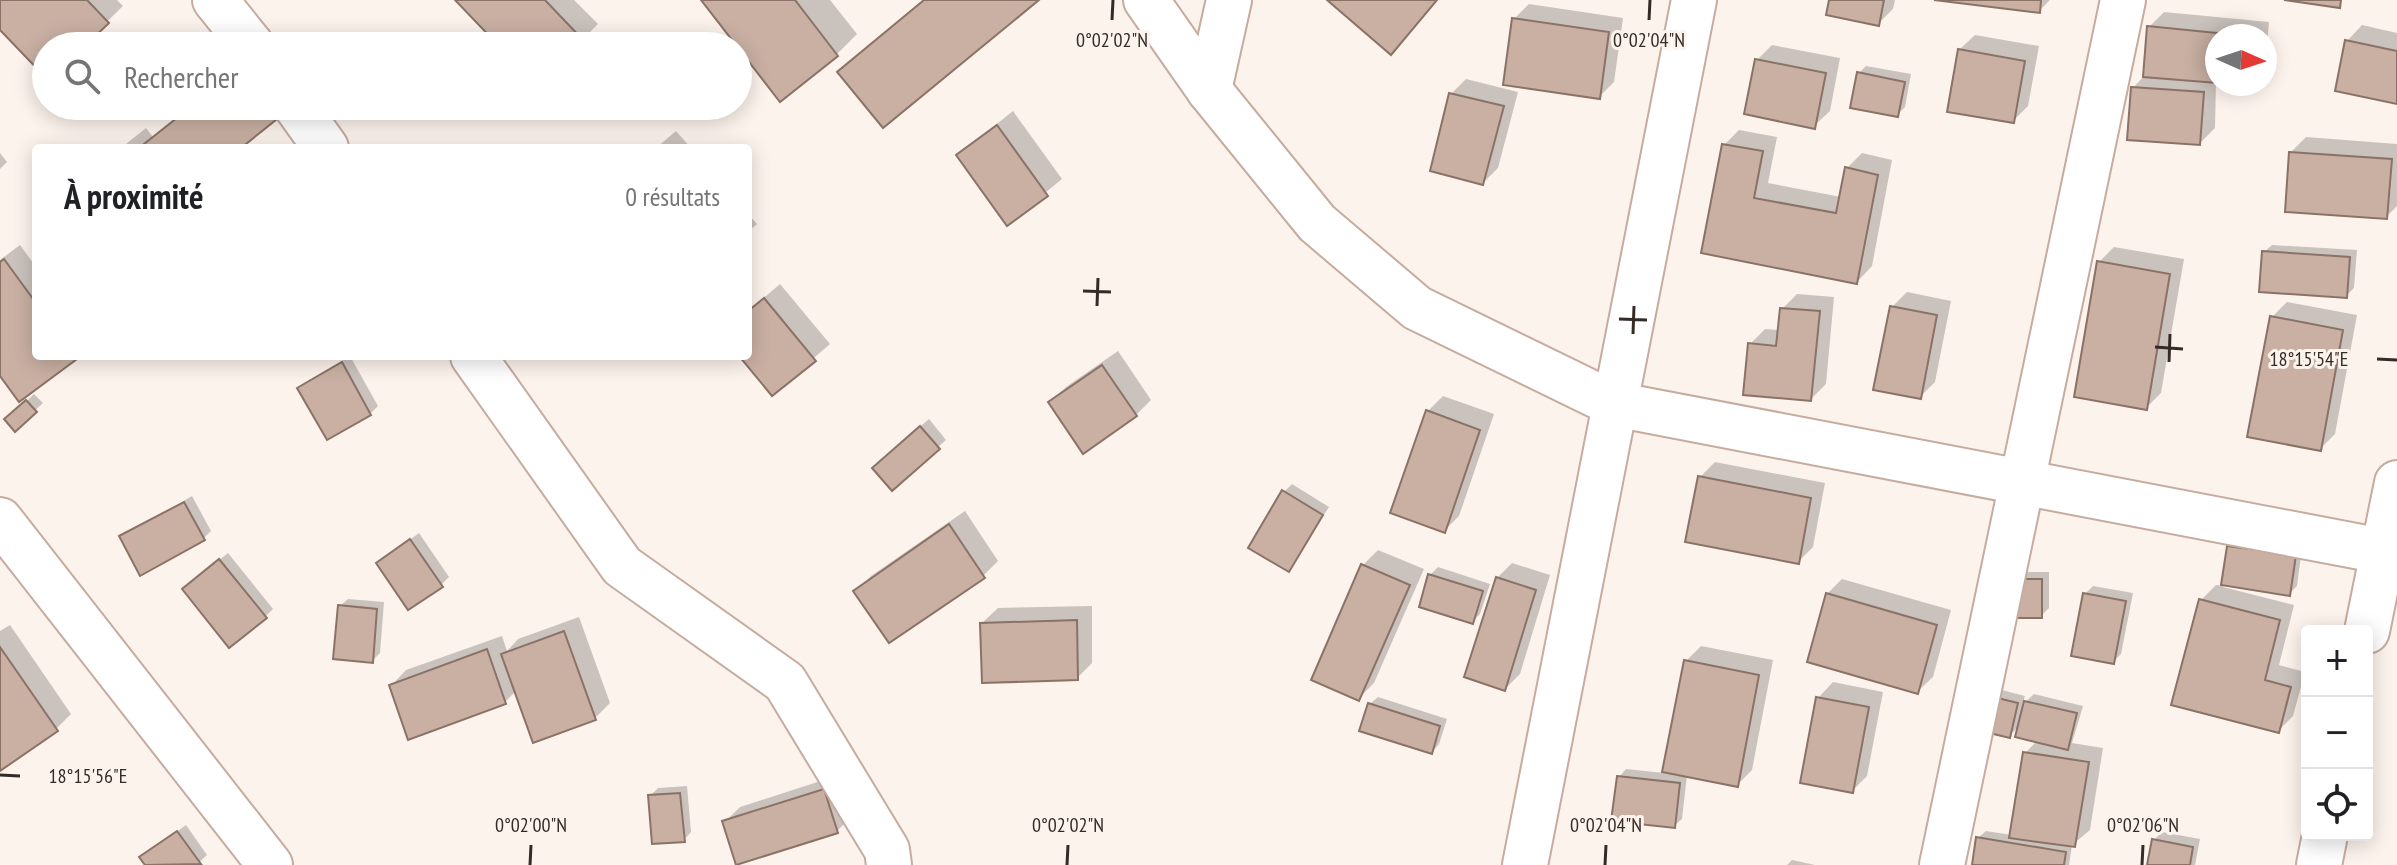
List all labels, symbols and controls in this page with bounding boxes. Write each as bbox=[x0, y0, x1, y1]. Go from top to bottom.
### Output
north arrow bbox=[2205, 24, 2277, 96]
text: 0°02'02"N bbox=[1076, 27, 1148, 53]
text: 0°02'04"N bbox=[1613, 27, 1685, 53]
search box bbox=[32, 32, 752, 120]
icon: search bbox=[60, 54, 104, 98]
text: Rechercher bbox=[124, 57, 238, 96]
text: À proximité bbox=[64, 174, 204, 218]
text: 0 résultats bbox=[625, 180, 720, 213]
text: 18°15'54"E bbox=[2270, 346, 2348, 372]
map controls bbox=[2301, 625, 2373, 841]
button: + bbox=[2301, 625, 2373, 697]
button: − bbox=[2301, 697, 2373, 769]
text: 18°15'56"E bbox=[49, 763, 127, 789]
button: locate bbox=[2301, 769, 2373, 841]
text: 0°02'00"N bbox=[495, 812, 567, 838]
text: 0°02'02"N bbox=[1032, 812, 1104, 838]
text: 0°02'04"N bbox=[1570, 812, 1642, 838]
text: 0°02'06"N bbox=[2107, 812, 2179, 838]

